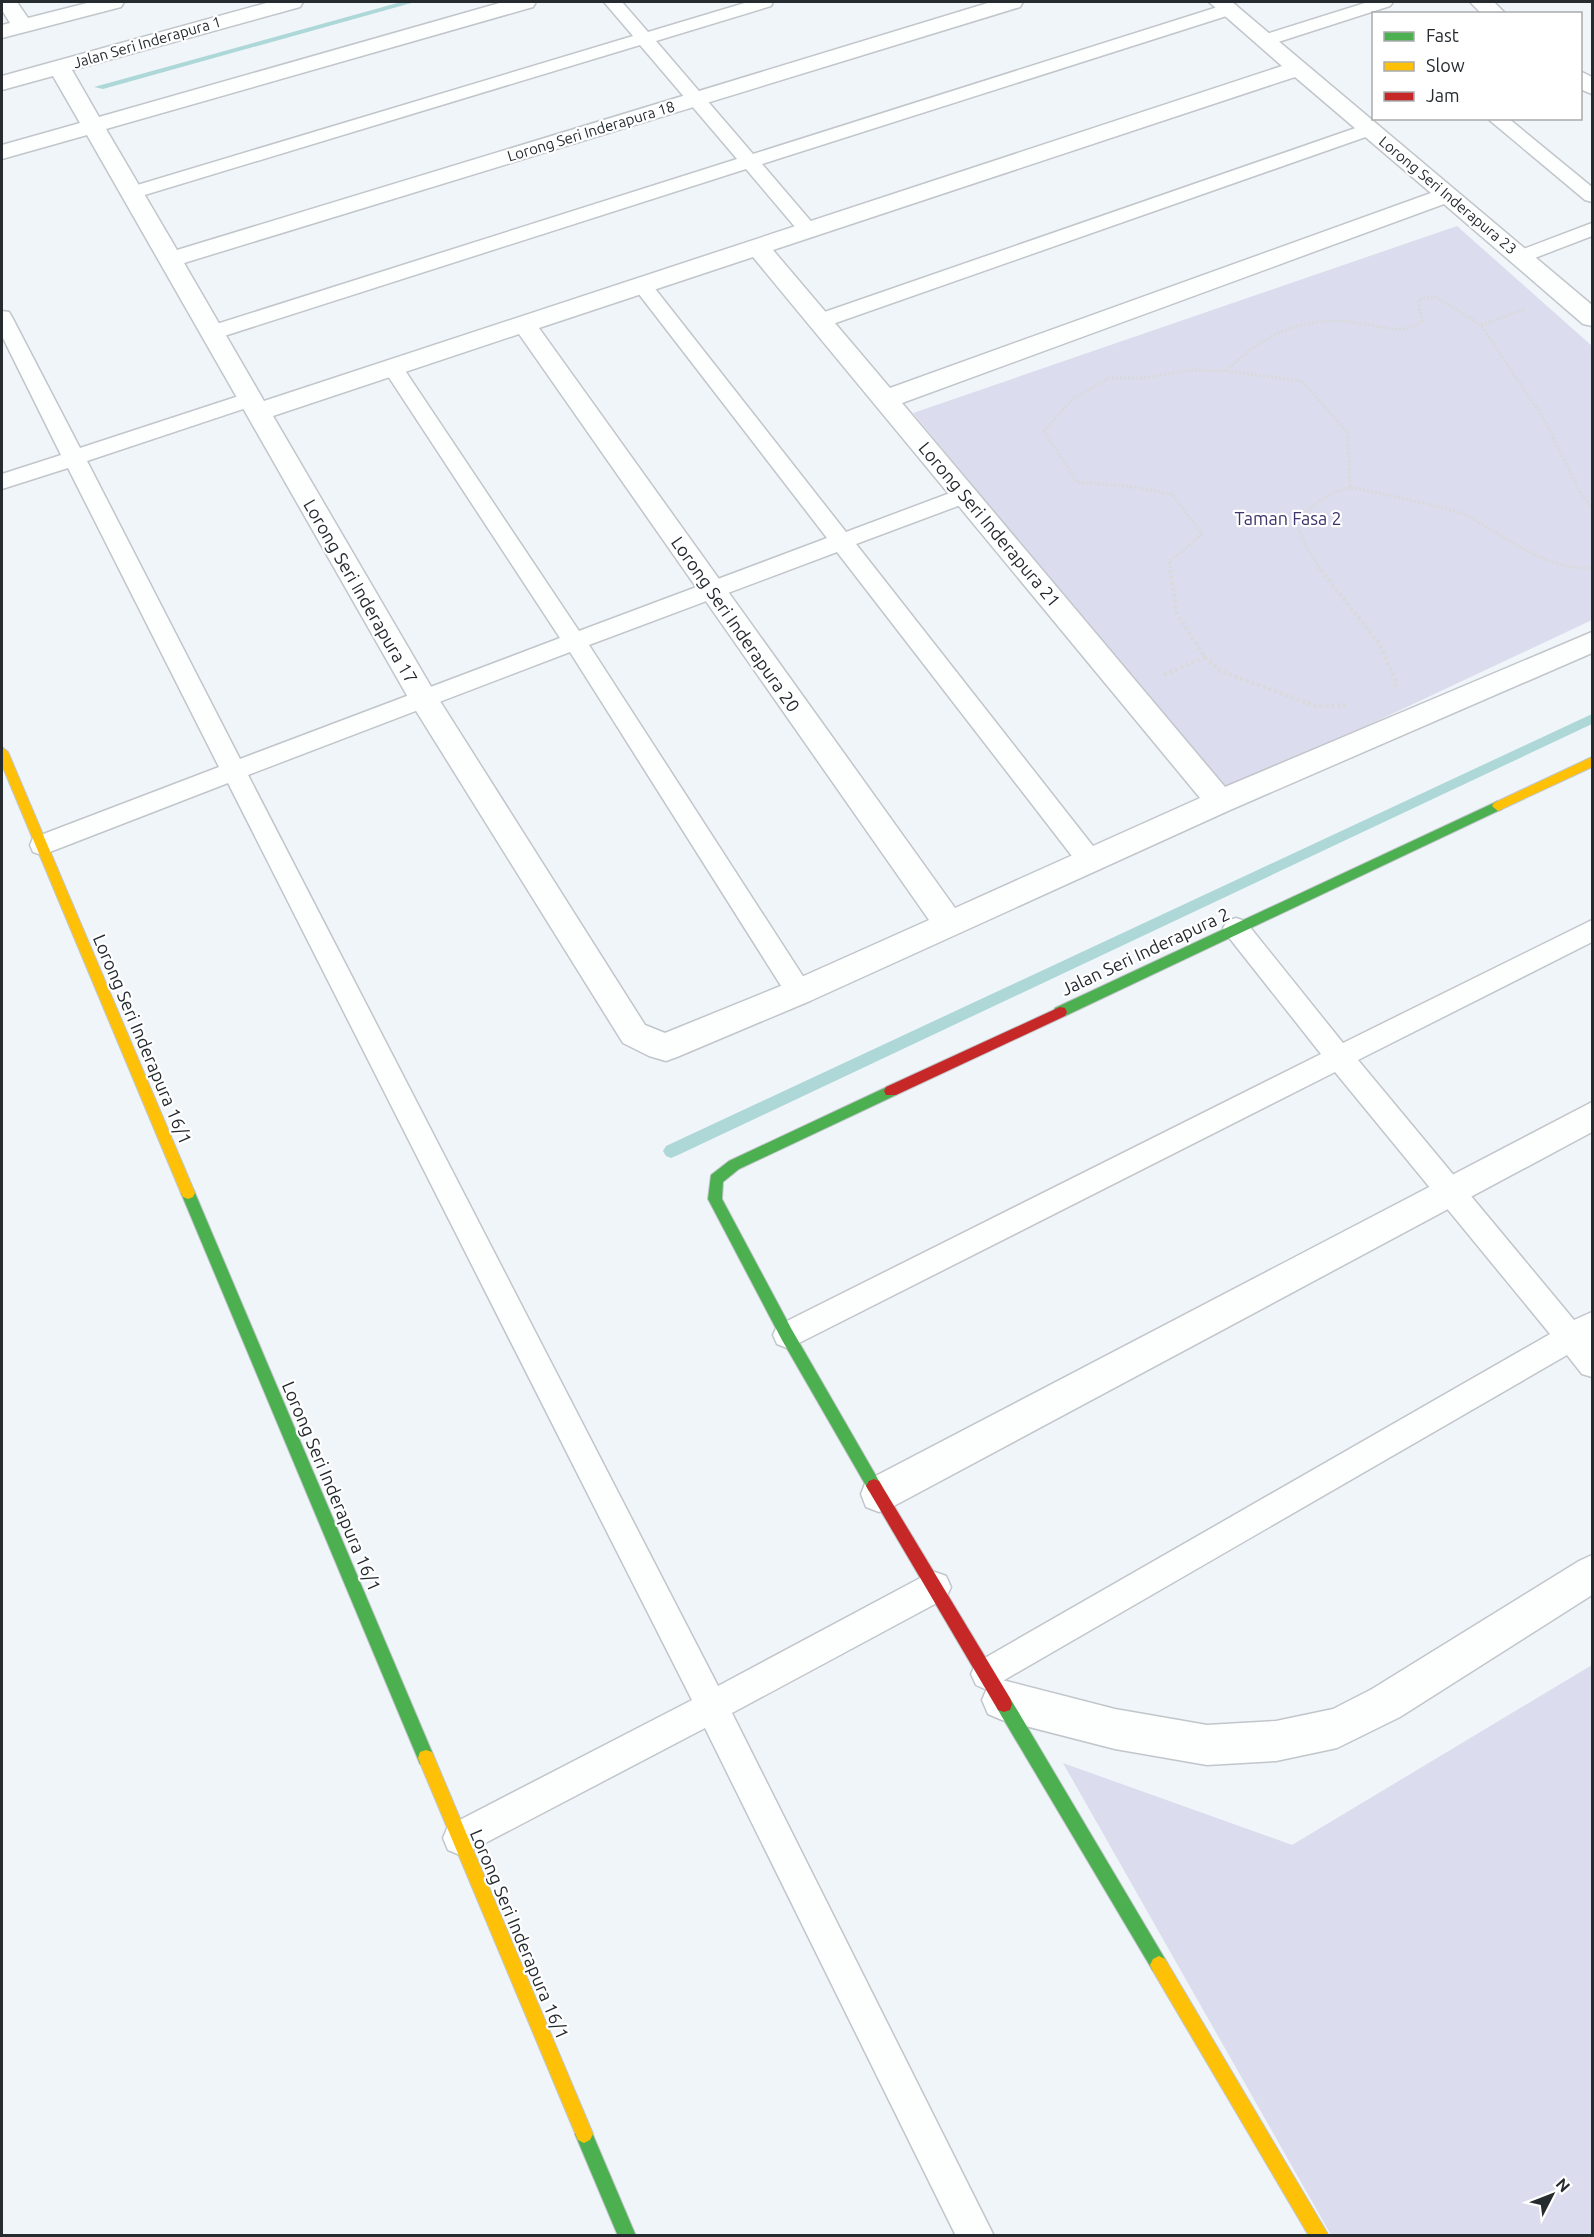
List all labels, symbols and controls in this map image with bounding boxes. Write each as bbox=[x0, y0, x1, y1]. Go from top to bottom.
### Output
legend bbox=[1372, 12, 1582, 120]
street label: Jalan Seri Inderapura 1 bbox=[71, 13, 223, 71]
text: Fast bbox=[1426, 25, 1459, 45]
text: Slow bbox=[1426, 55, 1465, 75]
text: Jam bbox=[1426, 85, 1460, 105]
street label: Lorong Seri Inderapura 18 bbox=[505, 97, 677, 165]
street label: Lorong Seri Inderapura 23 bbox=[1376, 132, 1520, 258]
street label: Lorong Seri Inderapura 21 bbox=[915, 437, 1065, 611]
street label: Lorong Seri Inderapura 17 bbox=[300, 495, 422, 687]
park label: Taman Fasa 2 bbox=[1234, 508, 1342, 528]
street label: Lorong Seri Inderapura 20 bbox=[668, 533, 804, 715]
street label: Jalan Seri Inderapura 2 bbox=[1058, 903, 1232, 999]
street label: Lorong Seri Inderapura 16/1 bbox=[90, 931, 196, 1147]
street label: Lorong Seri Inderapura 16/1 bbox=[279, 1378, 385, 1594]
street label: Lorong Seri Inderapura 16/1 bbox=[467, 1826, 573, 2042]
north arrow bbox=[1522, 2165, 1582, 2225]
text: N bbox=[1552, 2175, 1574, 2195]

